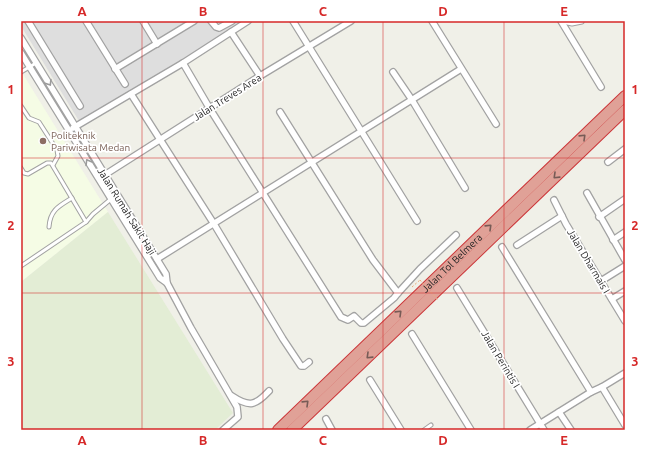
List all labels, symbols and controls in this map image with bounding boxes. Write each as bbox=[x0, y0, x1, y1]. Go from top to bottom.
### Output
text: A bbox=[77, 4, 87, 18]
text: B bbox=[199, 4, 208, 18]
text: C bbox=[319, 4, 328, 18]
text: D bbox=[438, 4, 448, 18]
text: E bbox=[560, 4, 568, 18]
street label: Jalan Treves Area bbox=[191, 72, 263, 123]
one-way arrow bbox=[44, 79, 51, 86]
text: 1 bbox=[7, 82, 15, 96]
text: 1 bbox=[631, 82, 639, 96]
place label: Politeknik Pariwisata Medan bbox=[51, 130, 130, 153]
one-way arrow bbox=[578, 134, 586, 142]
marker: Politeknik Pariwisata Medan bbox=[38, 136, 48, 146]
one-way arrow bbox=[85, 159, 92, 166]
street label: Jalan Rumah Sakit Haji bbox=[95, 166, 158, 257]
one-way arrow bbox=[553, 171, 561, 179]
text: 2 bbox=[7, 218, 15, 232]
text: 2 bbox=[631, 218, 639, 232]
one-way arrow bbox=[484, 224, 492, 232]
street label: Jalan Dharmais I bbox=[565, 227, 612, 295]
street label: Jalan Tol Belmera bbox=[420, 232, 484, 295]
one-way arrow bbox=[394, 310, 402, 318]
street label: Jalan Perintis I bbox=[479, 329, 522, 390]
one-way arrow bbox=[366, 351, 374, 359]
text: 3 bbox=[7, 354, 15, 368]
text: 3 bbox=[631, 354, 639, 368]
one-way arrow bbox=[301, 400, 309, 408]
text: A bbox=[77, 433, 87, 447]
text: B bbox=[199, 433, 208, 447]
text: C bbox=[319, 433, 328, 447]
text: D bbox=[438, 433, 448, 447]
text: E bbox=[560, 433, 568, 447]

